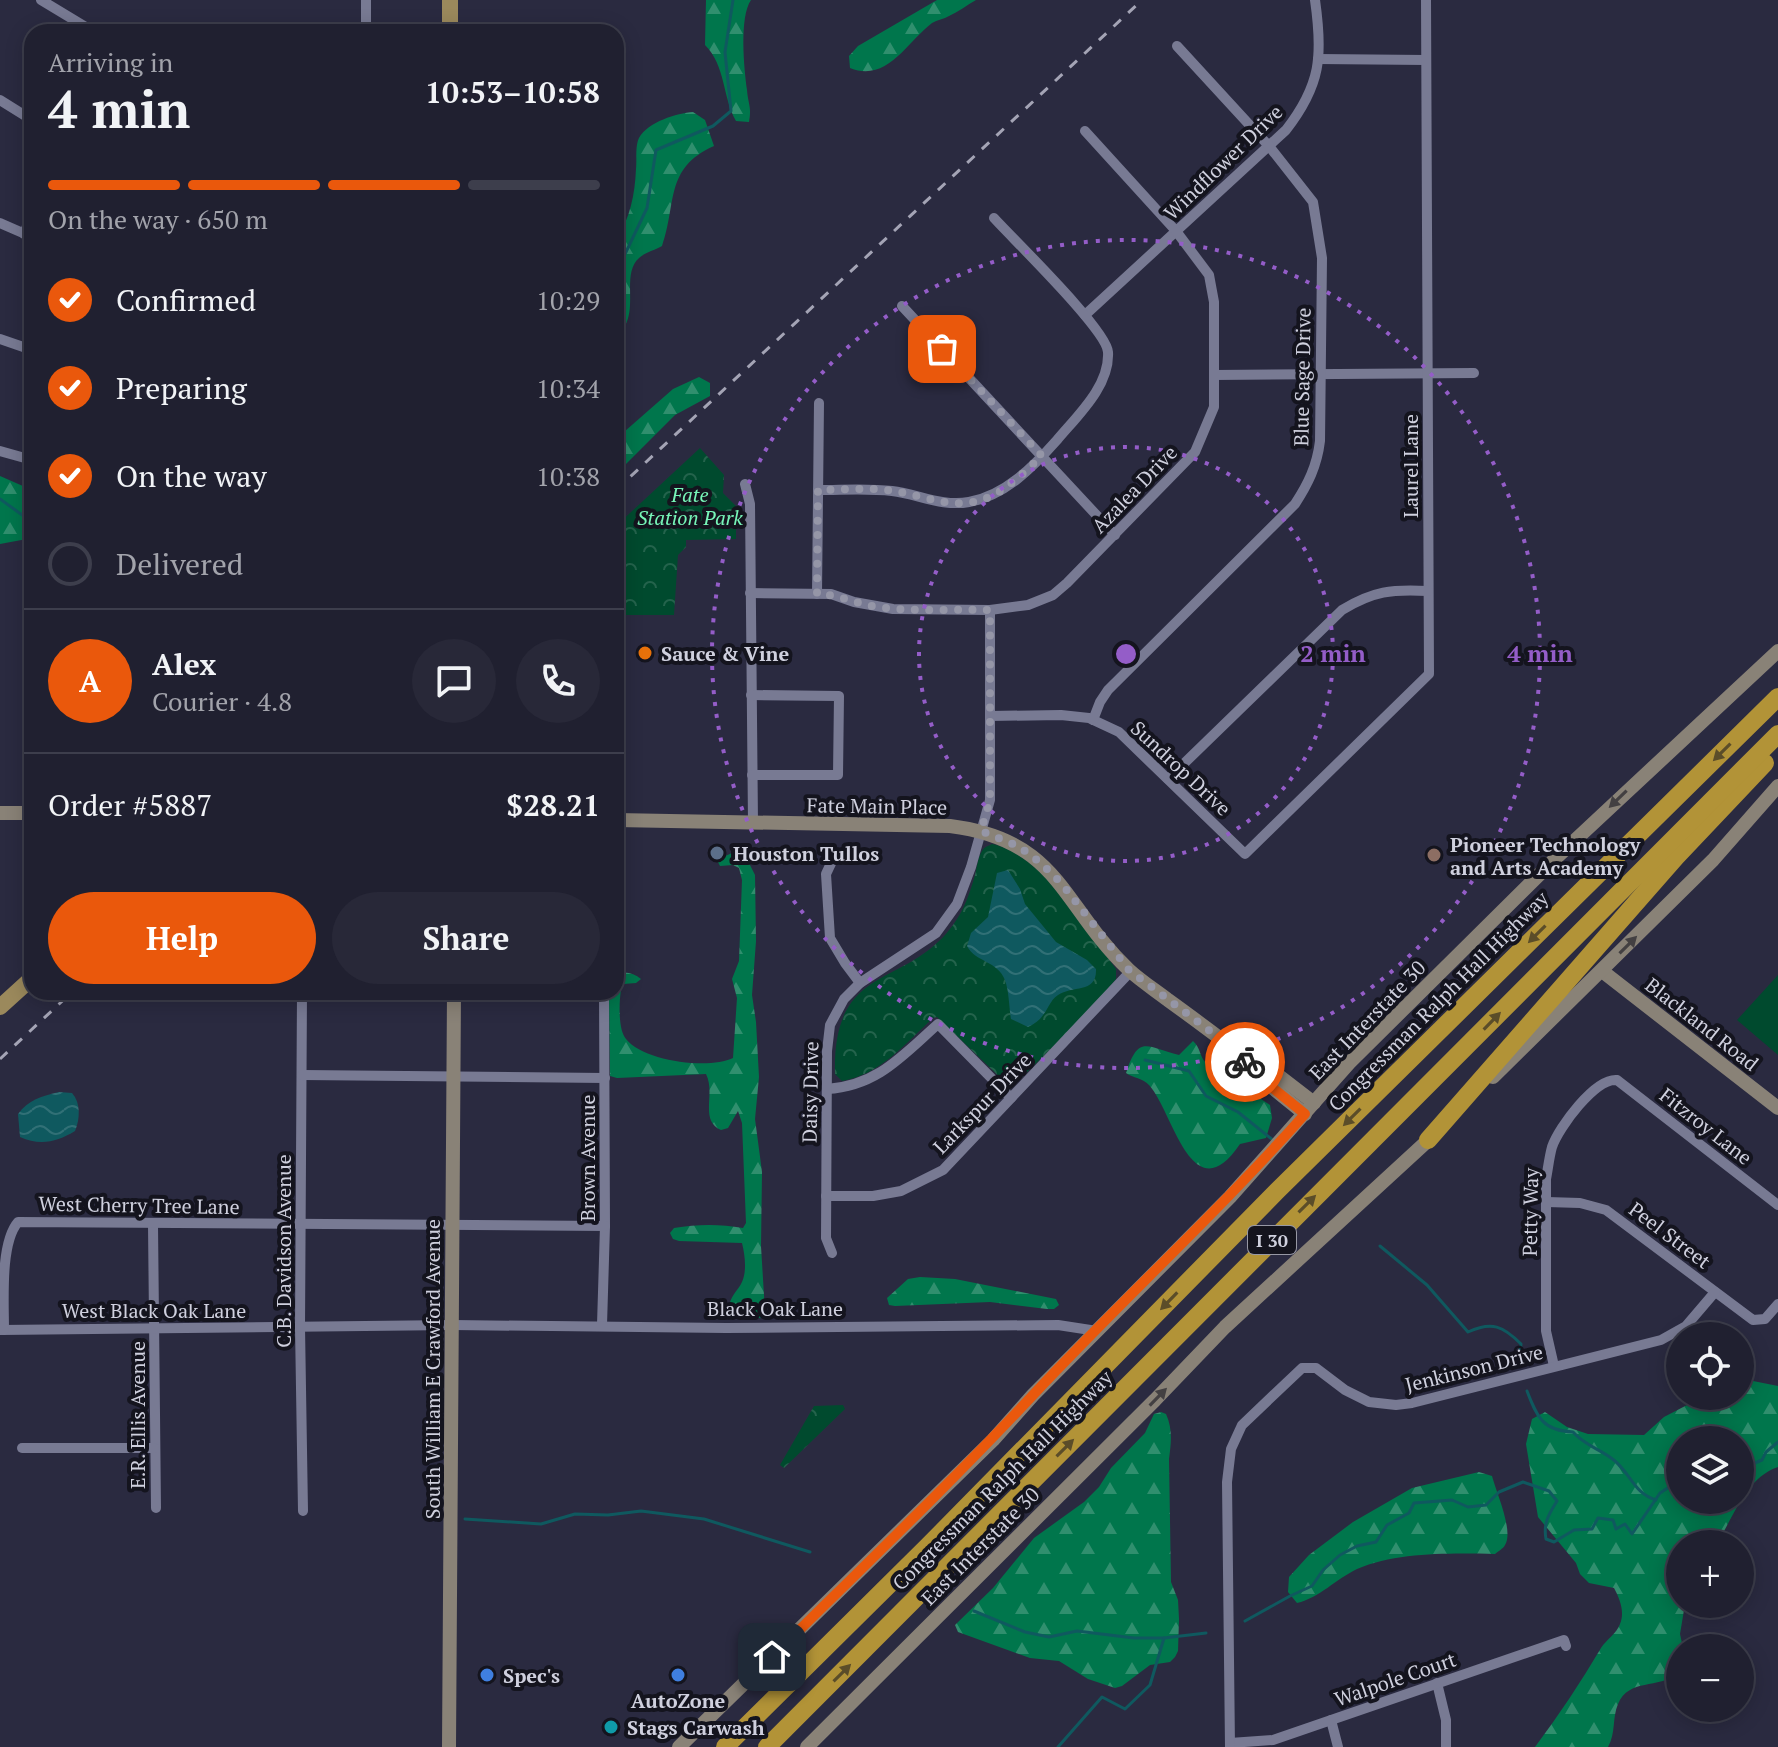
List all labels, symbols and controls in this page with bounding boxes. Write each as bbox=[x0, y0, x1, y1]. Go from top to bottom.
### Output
text: Arriving in bbox=[48, 45, 173, 79]
text: 10:53–10:58 bbox=[425, 72, 600, 112]
text: 4 min bbox=[48, 74, 190, 143]
street label: Windflower Drive bbox=[1158, 98, 1288, 226]
text: On the way · 650 m bbox=[48, 202, 268, 236]
icon: check bbox=[48, 278, 92, 322]
text: Confirmed bbox=[116, 280, 256, 320]
text: 10:29 bbox=[536, 283, 600, 317]
street label: Blue Sage Drive bbox=[1287, 307, 1317, 447]
pin bbox=[908, 315, 976, 383]
icon: bag bbox=[920, 327, 964, 371]
icon: check bbox=[48, 366, 92, 410]
text: Preparing bbox=[116, 368, 247, 408]
text: 10:34 bbox=[536, 371, 600, 405]
street label: Laurel Lane bbox=[1397, 414, 1424, 518]
street label: Azalea Drive bbox=[1085, 439, 1183, 539]
icon: check bbox=[48, 454, 92, 498]
text: On the way bbox=[116, 456, 267, 496]
text: 10:38 bbox=[536, 459, 600, 493]
park label: Fate Station Park bbox=[637, 481, 743, 531]
text: Delivered bbox=[116, 544, 243, 584]
text: 2 min bbox=[1300, 637, 1366, 669]
text: 4 min bbox=[1507, 637, 1573, 669]
button: chat bbox=[412, 639, 496, 723]
button: phone bbox=[516, 639, 600, 723]
place label: Sauce & Vine bbox=[661, 640, 789, 667]
centre of rings bbox=[1112, 640, 1140, 668]
text: Alex bbox=[152, 644, 216, 684]
marker: Sauce & Vine bbox=[636, 644, 654, 662]
text: A bbox=[79, 661, 101, 701]
text: Courier · 4.8 bbox=[152, 684, 292, 718]
street label: Sundrop Drive bbox=[1125, 715, 1237, 821]
one-way arrow bbox=[1713, 742, 1732, 761]
text: Order #5887 bbox=[48, 785, 212, 825]
text: $28.21 bbox=[506, 785, 600, 825]
one-way arrow bbox=[1608, 790, 1627, 808]
street label: Fate Main Place bbox=[806, 791, 948, 821]
place label: Pioneer Technology and Arts Academy bbox=[1450, 831, 1641, 881]
place label: Houston Tullos bbox=[733, 840, 879, 867]
marker: Houston Tullos bbox=[708, 844, 726, 862]
marker: Pioneer Technology and Arts Academy bbox=[1425, 846, 1443, 864]
street label: Congressman Ralph Hall Highway bbox=[1322, 884, 1555, 1117]
button: Help bbox=[48, 892, 316, 984]
button: Share bbox=[332, 892, 600, 984]
one-way arrow bbox=[1528, 924, 1547, 943]
one-way arrow bbox=[1618, 936, 1637, 955]
street label: East Interstate 30 bbox=[1303, 954, 1431, 1086]
street label: Blackland Road bbox=[1640, 971, 1764, 1077]
one-way arrow bbox=[1482, 1012, 1501, 1031]
courier bbox=[1205, 1022, 1285, 1102]
icon: bike bbox=[1223, 1040, 1267, 1084]
street label: Daisy Drive bbox=[796, 1041, 824, 1143]
street label: Larkspur Drive bbox=[927, 1047, 1037, 1159]
street label: Fitzroy Lane bbox=[1654, 1081, 1758, 1171]
street label: Brown Avenue bbox=[574, 1094, 601, 1222]
one-way arrow bbox=[1343, 1107, 1362, 1126]
street label: C.B. Davidson Avenue bbox=[270, 1154, 297, 1348]
street label: Petty Way bbox=[1516, 1167, 1544, 1257]
street label: West Cherry Tree Lane bbox=[38, 1190, 240, 1220]
one-way arrow bbox=[1297, 1195, 1316, 1214]
street label: Peel Street bbox=[1624, 1195, 1717, 1275]
street label: South William E Crawford Avenue bbox=[419, 1219, 446, 1519]
road number: I 30 bbox=[1248, 1226, 1296, 1254]
one-way arrow bbox=[1160, 1291, 1179, 1310]
street label: Black Oak Lane bbox=[707, 1295, 843, 1322]
street label: West Black Oak Lane bbox=[62, 1297, 246, 1324]
map controls bbox=[1666, 1322, 1754, 1722]
button: locate bbox=[1666, 1322, 1754, 1410]
street label: Jenkinson Drive bbox=[1402, 1338, 1546, 1398]
street label: E.R. Ellis Avenue bbox=[124, 1341, 151, 1489]
street label: Congressman Ralph Hall Highway bbox=[886, 1363, 1119, 1596]
one-way arrow bbox=[1148, 1388, 1167, 1407]
button: layers bbox=[1666, 1426, 1754, 1514]
one-way arrow bbox=[1055, 1439, 1073, 1458]
street label: East Interstate 30 bbox=[915, 1481, 1045, 1611]
button: + bbox=[1666, 1530, 1754, 1618]
pin bbox=[738, 1623, 806, 1691]
button: − bbox=[1666, 1634, 1754, 1722]
icon: home bbox=[750, 1635, 794, 1679]
street label: Walpole Court bbox=[1331, 1645, 1460, 1712]
place label: Spec's bbox=[503, 1662, 560, 1689]
one-way arrow bbox=[833, 1664, 851, 1683]
marker: Spec's bbox=[478, 1666, 496, 1684]
marker: AutoZone bbox=[669, 1666, 687, 1684]
place label: AutoZone bbox=[631, 1687, 726, 1714]
place label: Stags Carwash bbox=[627, 1714, 765, 1741]
marker: Stags Carwash bbox=[602, 1718, 620, 1736]

